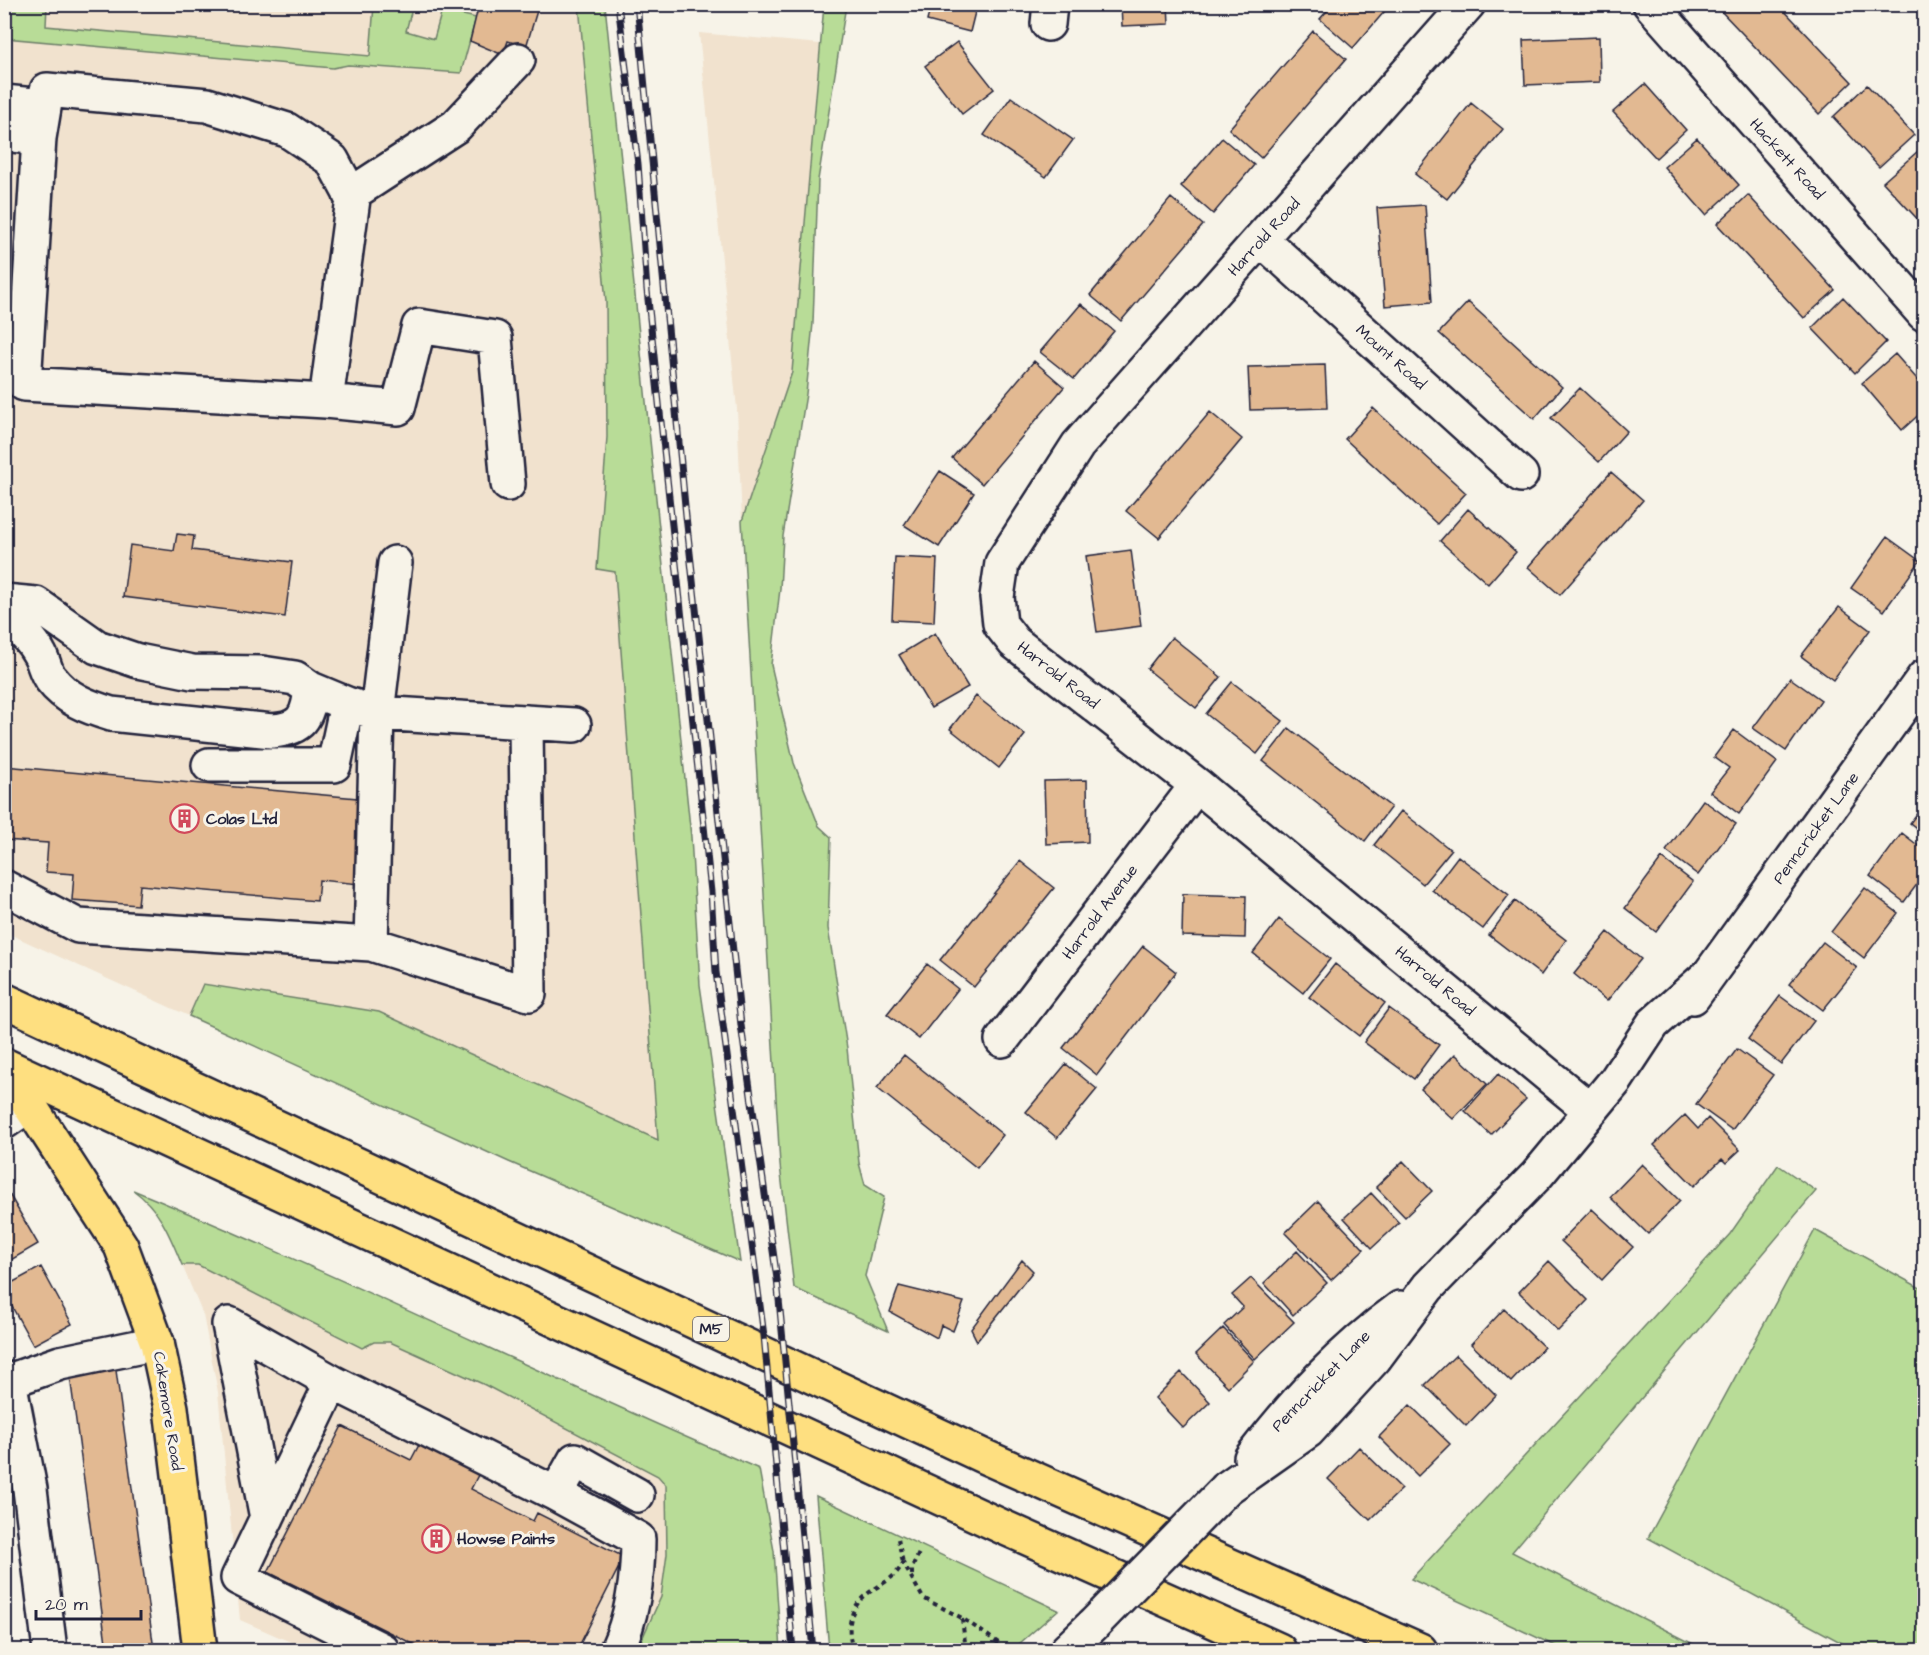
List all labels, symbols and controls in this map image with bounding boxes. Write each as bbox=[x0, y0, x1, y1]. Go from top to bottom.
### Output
street label: Hackett Road bbox=[1745, 114, 1829, 204]
street label: Harrold Road bbox=[1223, 193, 1305, 281]
street label: Mount Road bbox=[1351, 319, 1431, 395]
street label: Harrold Road bbox=[1012, 636, 1104, 714]
street label: Penncricket Lane bbox=[1768, 767, 1864, 889]
building icon: Colas Ltd bbox=[169, 803, 201, 835]
place label: Colas Ltd bbox=[206, 808, 278, 830]
street label: Harrold Avenue bbox=[1057, 860, 1143, 964]
street label: Harrold Road bbox=[1390, 941, 1480, 1021]
road number: M5 bbox=[693, 1317, 729, 1341]
street label: Penncricket Lane bbox=[1267, 1325, 1376, 1437]
street label: Cakemore Road bbox=[148, 1350, 188, 1472]
building icon: Howse Paints bbox=[420, 1523, 452, 1555]
place label: Howse Paints bbox=[457, 1528, 555, 1550]
scale bar bbox=[36, 1583, 141, 1621]
text: 20 m bbox=[45, 1592, 88, 1617]

